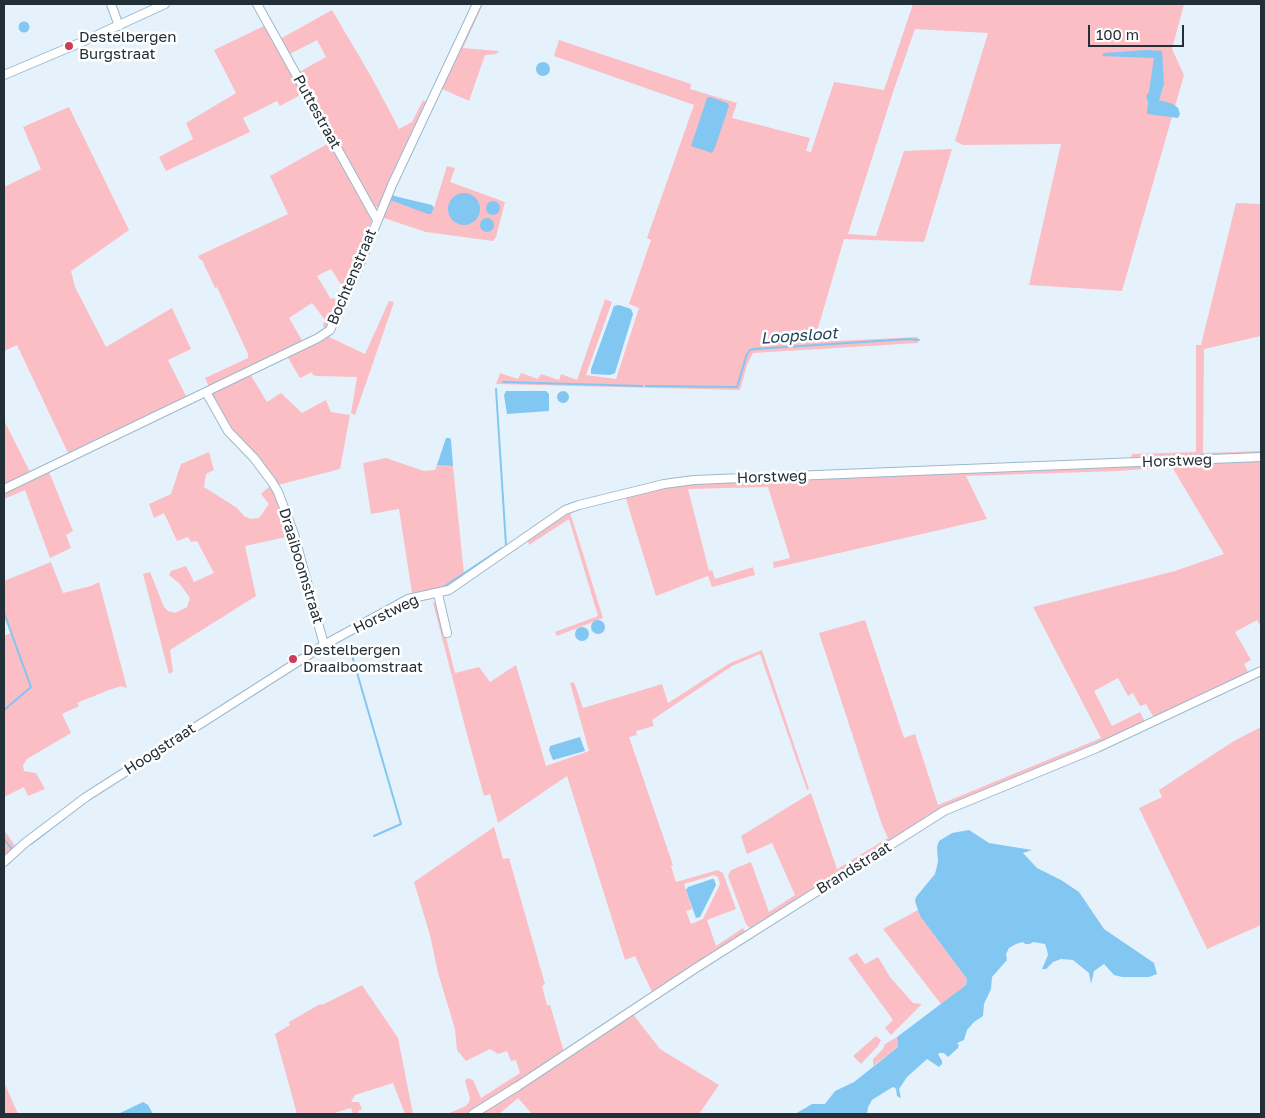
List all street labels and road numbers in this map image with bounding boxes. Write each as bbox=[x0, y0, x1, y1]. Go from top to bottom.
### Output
street label: Puttestraat bbox=[289, 72, 345, 152]
street label: Bochtenstraat bbox=[324, 226, 380, 328]
street label: Horstweg bbox=[1142, 451, 1212, 471]
street label: Horstweg bbox=[737, 467, 807, 487]
street label: Draaiboomstraat bbox=[275, 506, 327, 626]
street label: Horstweg bbox=[350, 591, 422, 637]
street label: Hoogstraat bbox=[121, 719, 199, 779]
street label: Brandstraat bbox=[813, 838, 895, 898]

